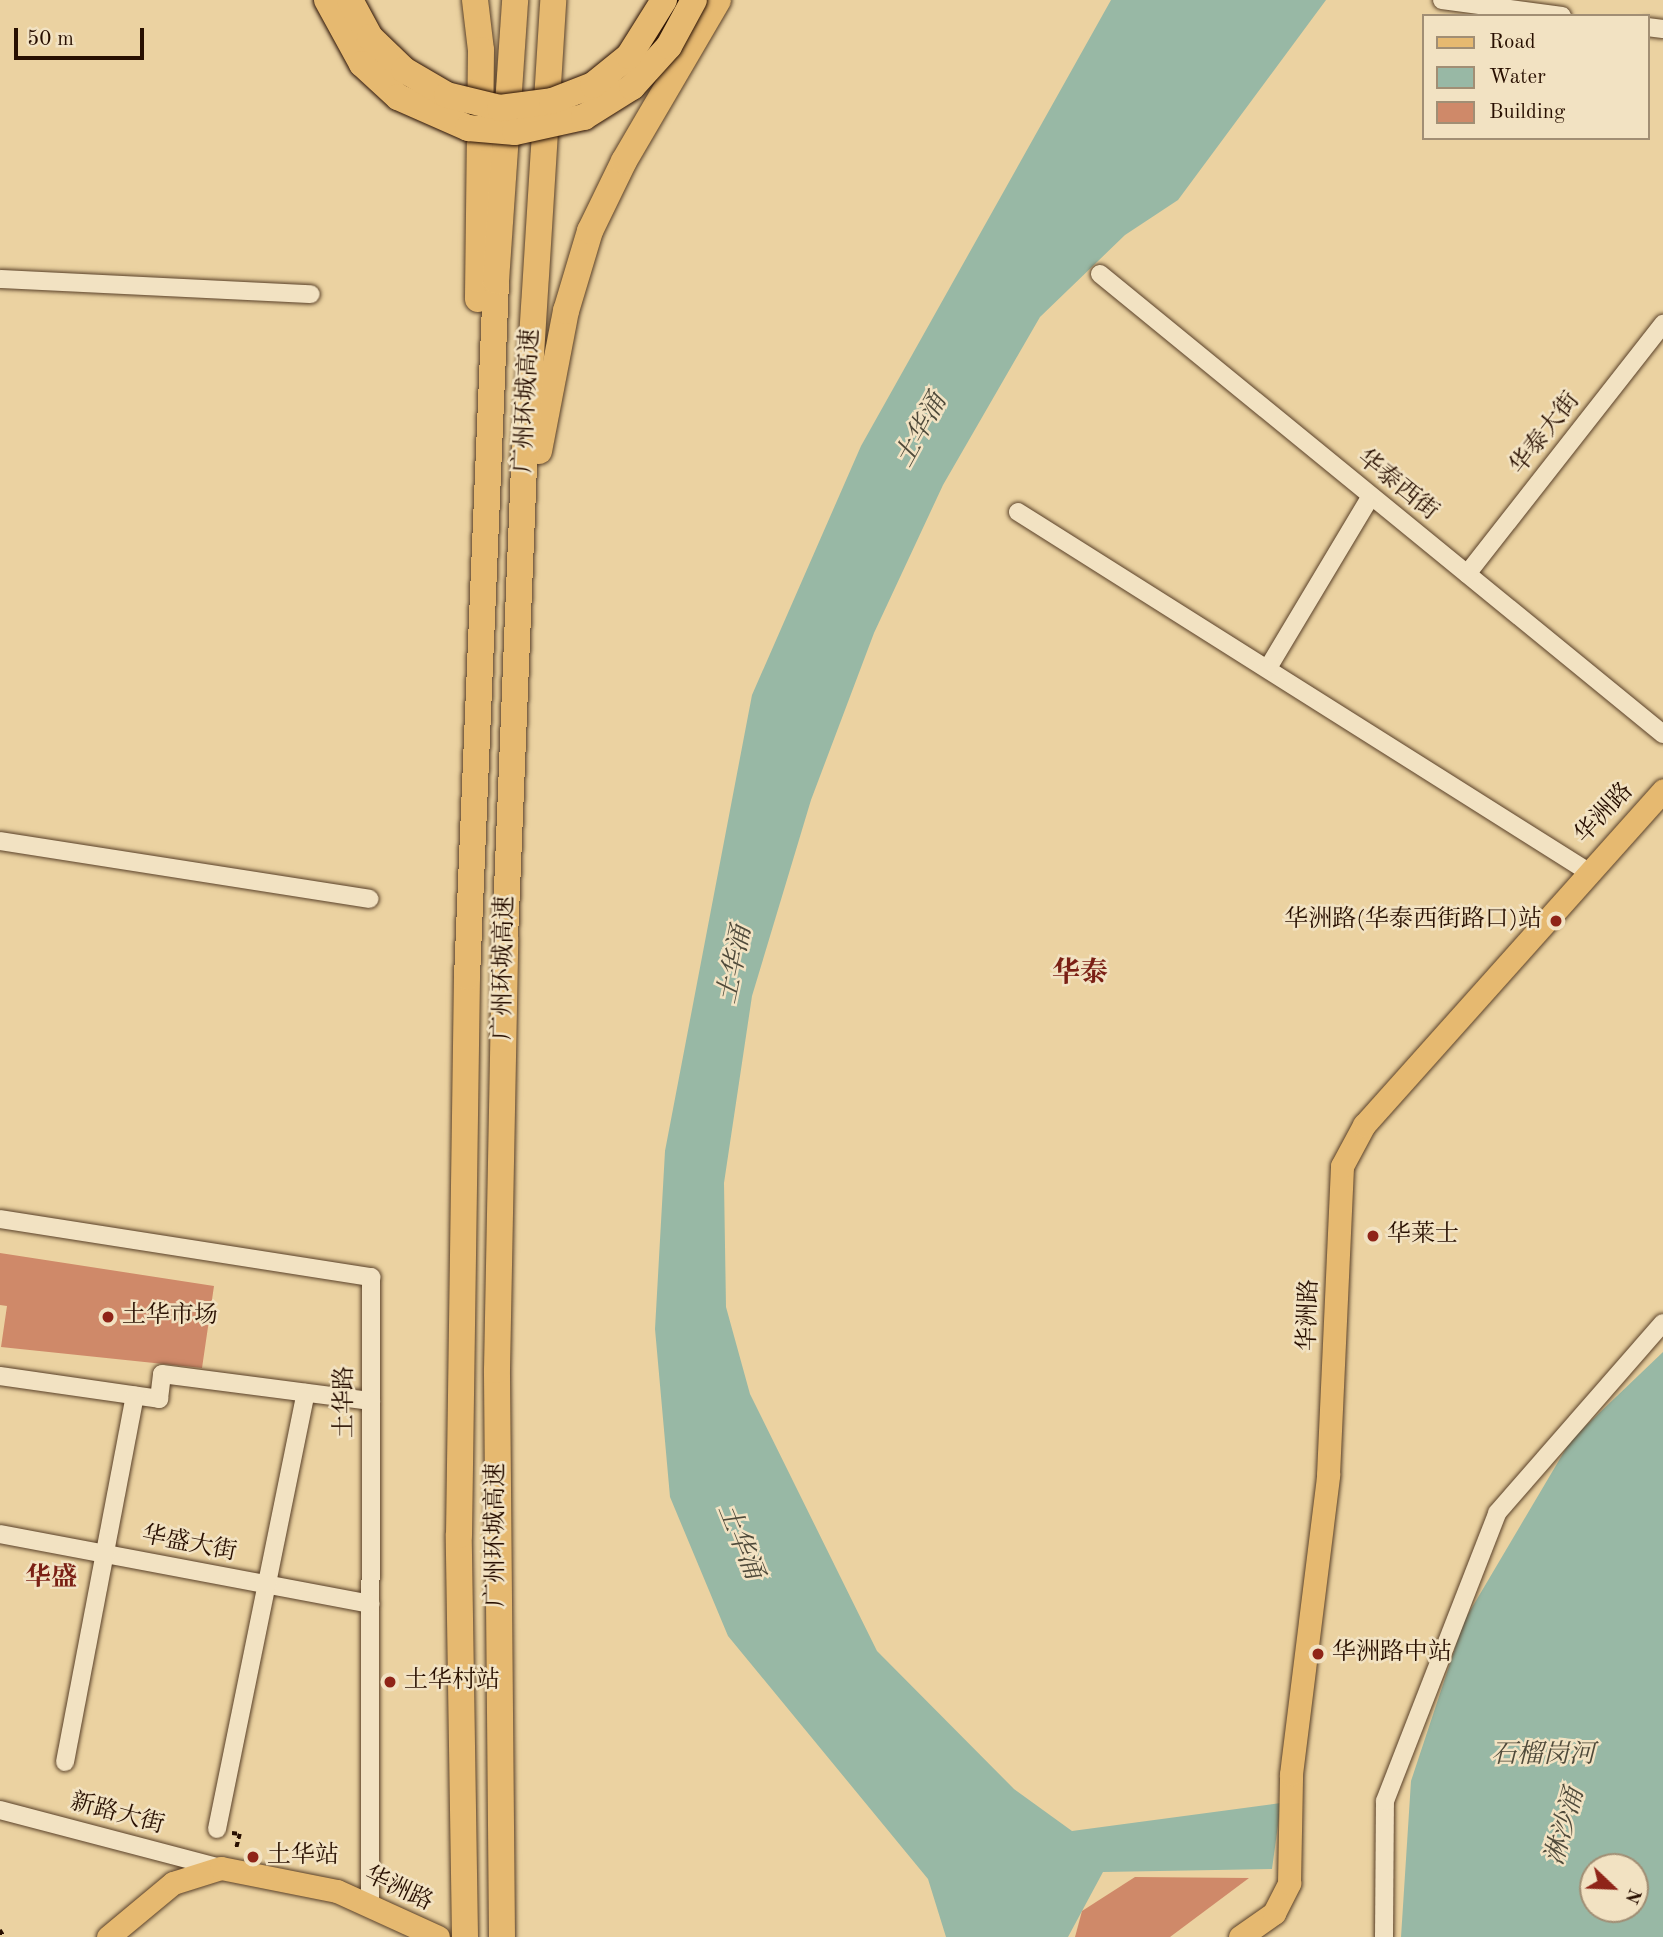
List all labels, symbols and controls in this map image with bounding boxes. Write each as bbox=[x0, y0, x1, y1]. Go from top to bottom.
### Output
scale bar bbox=[18, 14, 147, 58]
legend bbox=[1422, 14, 1649, 140]
text: 50 m bbox=[27, 29, 74, 50]
text: Road bbox=[1489, 32, 1536, 53]
text: Water bbox=[1489, 67, 1546, 88]
text: Building bbox=[1489, 102, 1565, 123]
street label: 广州环城高速 bbox=[510, 328, 546, 474]
street label: 华泰大街 bbox=[1505, 387, 1587, 481]
water label: 土华涌 bbox=[889, 389, 955, 473]
street label: 华泰西街 bbox=[1351, 445, 1443, 527]
street label: 华洲路 bbox=[1570, 778, 1640, 850]
street label: 广州环城高速 bbox=[489, 896, 521, 1040]
place label: 华洲路(华泰西街路口)站 bbox=[1284, 907, 1542, 935]
marker: 华洲路(华泰西街路口)站 bbox=[1548, 913, 1564, 929]
water label: 土华涌 bbox=[713, 924, 759, 1006]
district label: 华泰 bbox=[1052, 957, 1108, 991]
place label: 华莱士 bbox=[1387, 1222, 1459, 1250]
marker: 华莱士 bbox=[1365, 1228, 1381, 1244]
street label: 华洲路 bbox=[1294, 1279, 1326, 1351]
place label: 土华市场 bbox=[122, 1303, 218, 1331]
marker: 土华市场 bbox=[100, 1309, 116, 1325]
street label: 土华路 bbox=[332, 1366, 360, 1438]
street label: 广州环城高速 bbox=[483, 1463, 511, 1607]
water label: 土华涌 bbox=[710, 1500, 768, 1584]
street label: 华盛大街 bbox=[139, 1522, 239, 1568]
district label: 华盛 bbox=[25, 1563, 77, 1595]
place label: 华洲路中站 bbox=[1332, 1640, 1452, 1668]
marker: 华洲路中站 bbox=[1310, 1646, 1326, 1662]
place label: 土华村站 bbox=[404, 1668, 500, 1696]
marker: 土华村站 bbox=[382, 1674, 398, 1690]
water label: 石榴岗河 bbox=[1491, 1740, 1595, 1772]
water label: 淋沙涌 bbox=[1540, 1785, 1592, 1869]
street label: 新路大街 bbox=[67, 1789, 167, 1841]
place label: 土华站 bbox=[267, 1843, 339, 1871]
marker: 土华站 bbox=[245, 1849, 261, 1865]
north arrow bbox=[1579, 1853, 1649, 1923]
street label: 华洲路 bbox=[359, 1862, 437, 1918]
text: N bbox=[1620, 1885, 1644, 1906]

